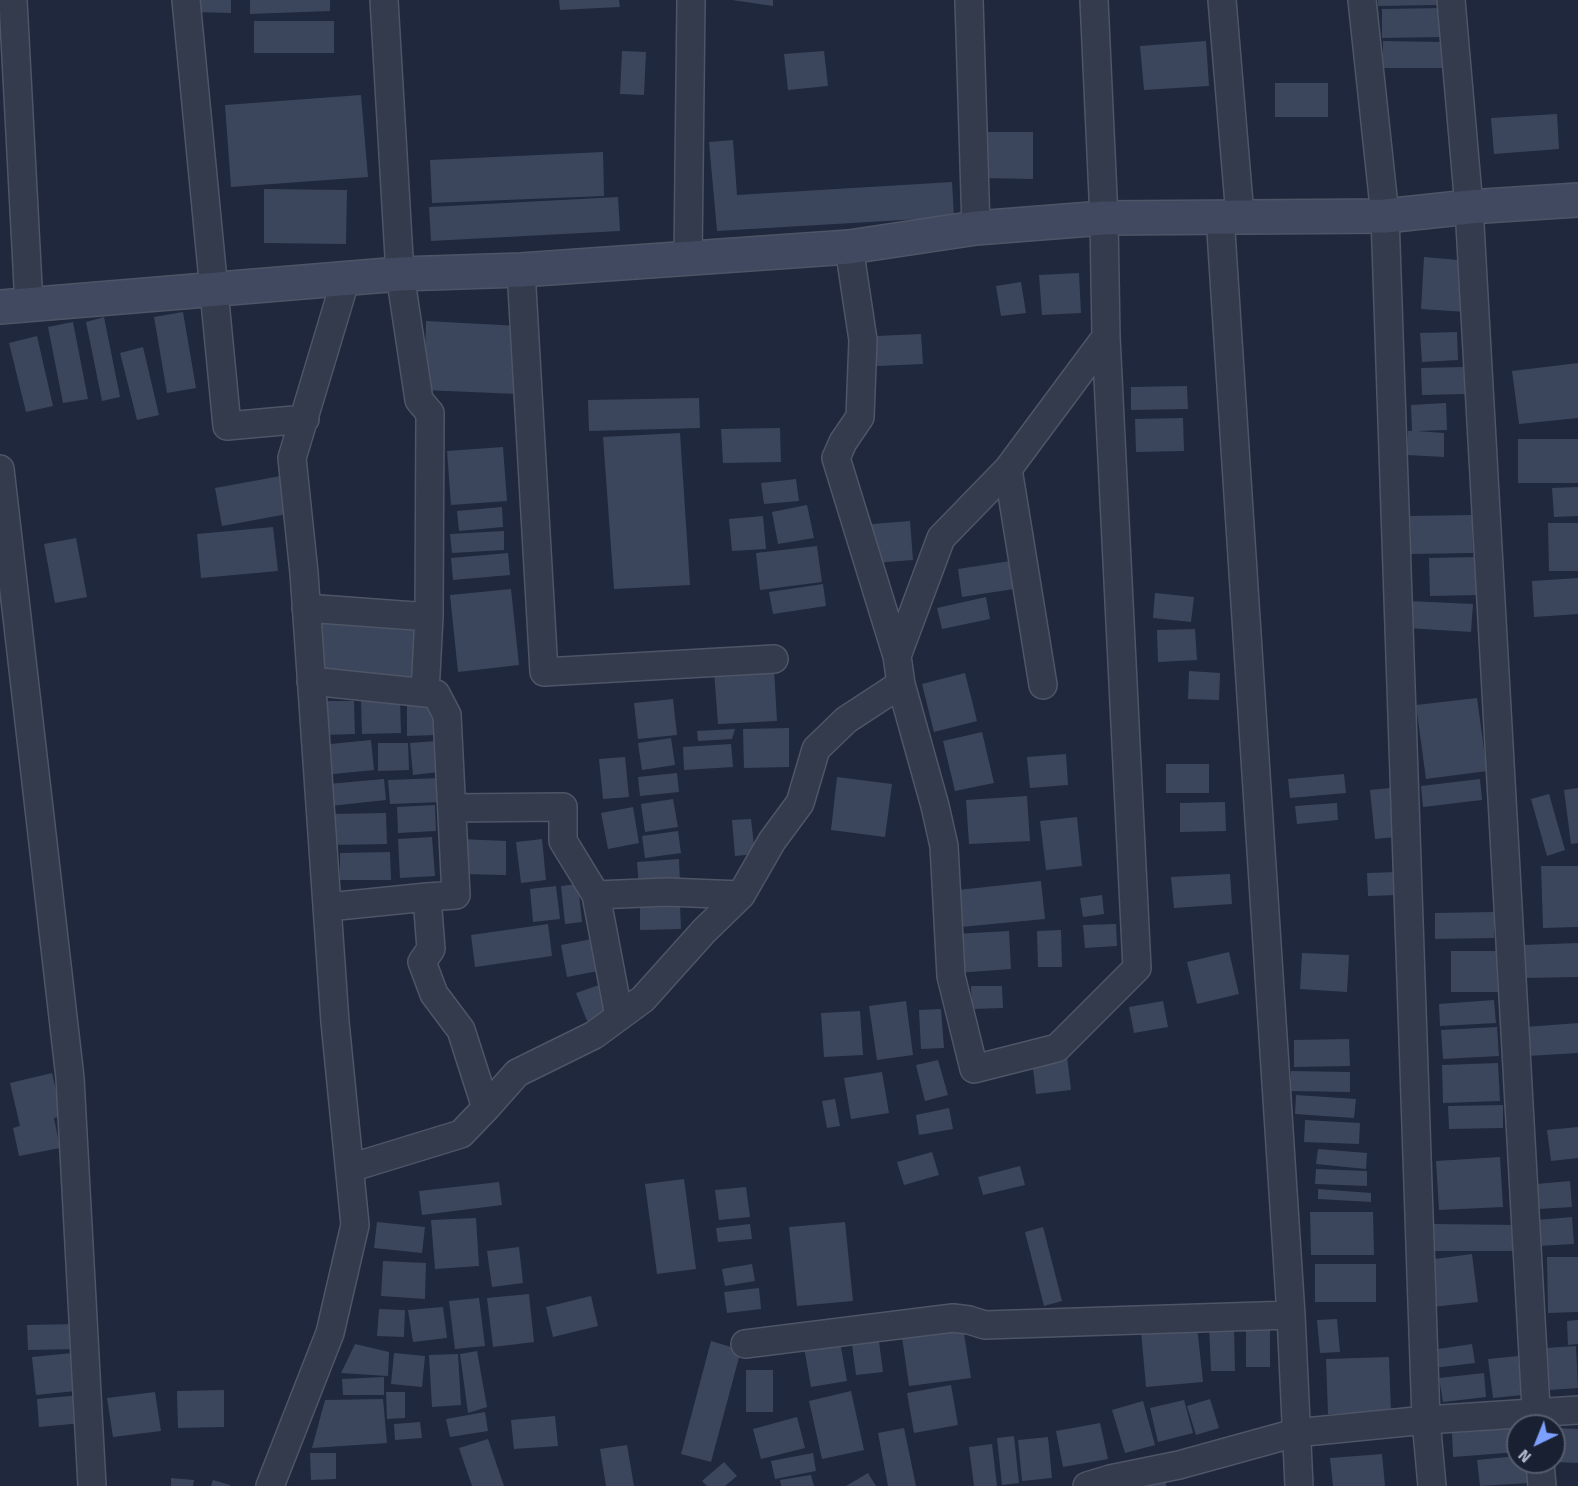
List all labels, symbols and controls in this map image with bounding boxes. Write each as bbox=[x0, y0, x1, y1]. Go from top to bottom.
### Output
north arrow bbox=[1506, 1414, 1566, 1474]
text: N bbox=[1514, 1446, 1535, 1467]

